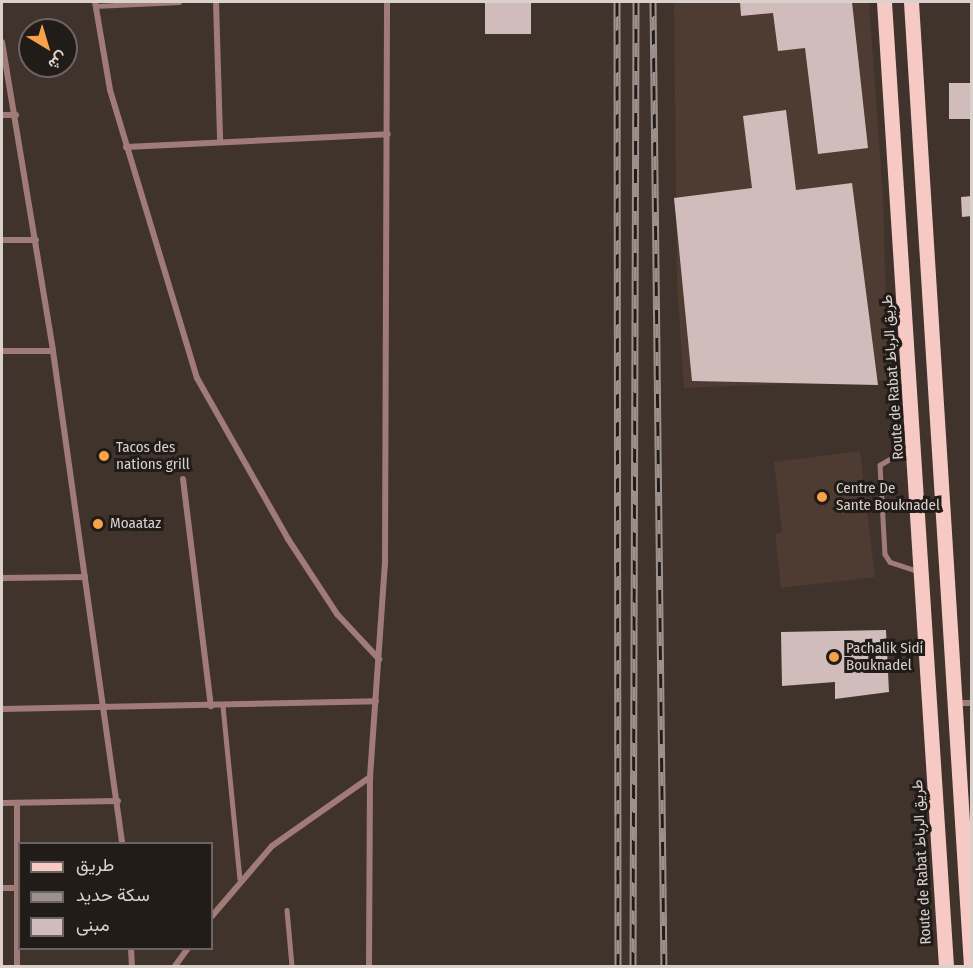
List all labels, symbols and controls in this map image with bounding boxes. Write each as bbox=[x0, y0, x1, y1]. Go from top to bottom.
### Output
north arrow bbox=[18, 18, 78, 78]
text: ش bbox=[45, 48, 72, 74]
street label: Route de Rabat طريق الرباط bbox=[878, 294, 908, 460]
place label: Tacos des nations grill bbox=[116, 438, 190, 473]
marker: Tacos des nations grill bbox=[97, 449, 111, 463]
place label: Centre De Sante Bouknadel bbox=[836, 479, 940, 514]
marker: Centre De Sante Bouknadel bbox=[813, 488, 831, 506]
place label: Moaataz bbox=[110, 515, 161, 533]
marker: Moaataz bbox=[91, 517, 105, 531]
place label: Pachalik Sidi Bouknadel bbox=[846, 639, 923, 674]
marker: Pachalik Sidi Bouknadel bbox=[827, 650, 841, 664]
street label: Route de Rabat طريق الرباط bbox=[909, 779, 935, 945]
legend bbox=[18, 842, 213, 950]
text: طريق bbox=[76, 854, 114, 876]
text: سكة حديد bbox=[76, 884, 150, 906]
text: مبنى bbox=[76, 914, 110, 936]

